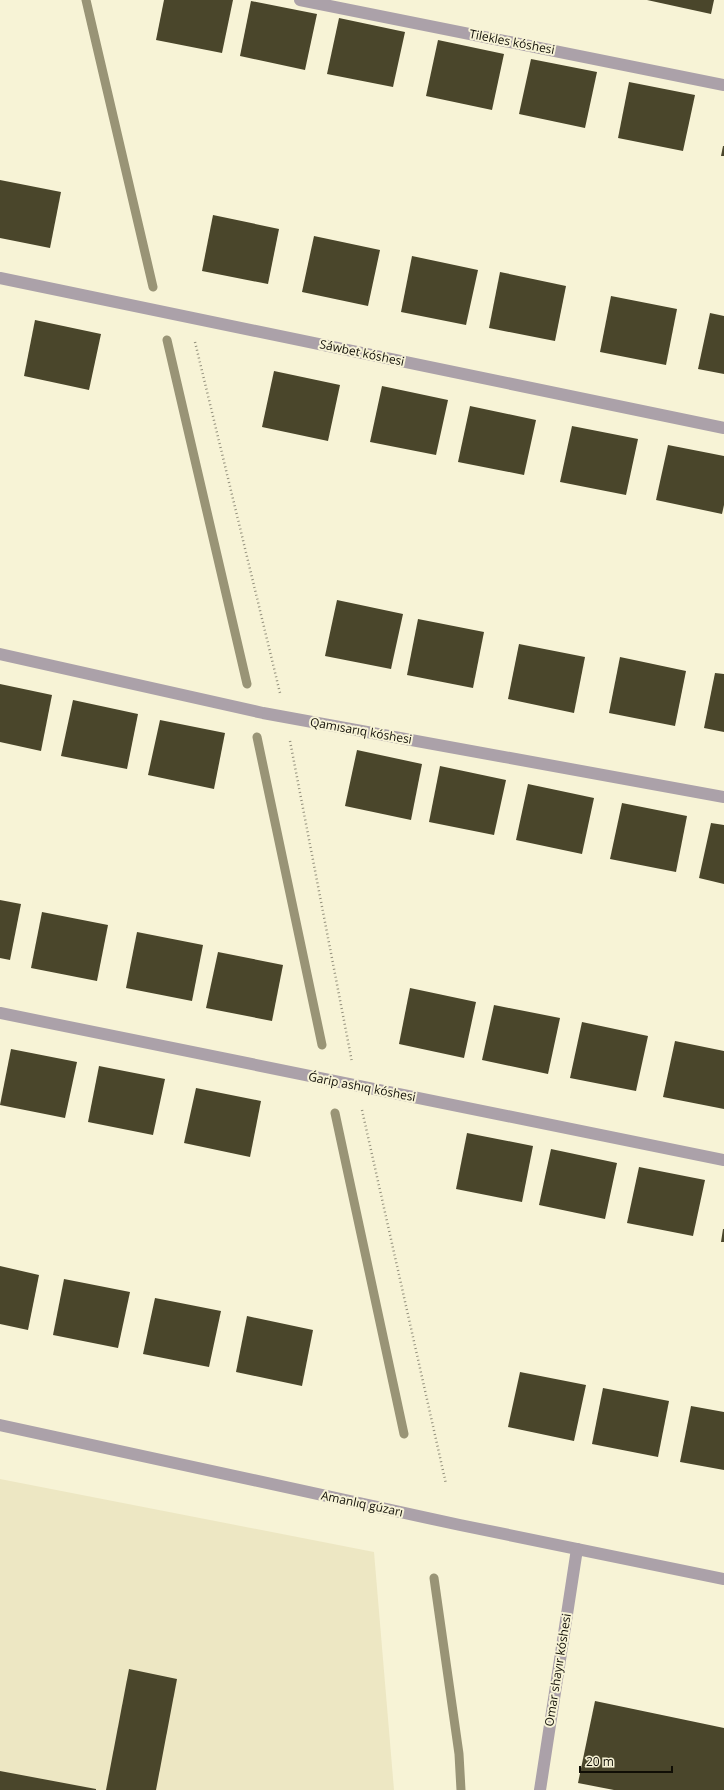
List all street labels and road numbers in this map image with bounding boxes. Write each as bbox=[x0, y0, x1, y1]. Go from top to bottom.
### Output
street label: Tilekles kóshesi bbox=[468, 25, 556, 58]
street label: Sáwbet kóshesi bbox=[318, 335, 406, 370]
street label: Qamısarıq kóshesi bbox=[309, 713, 413, 748]
street label: Ǵarip ashıq kóshesi bbox=[307, 1068, 417, 1105]
street label: Amanlıq gúzarı bbox=[320, 1487, 405, 1520]
street label: Omar shayır kóshesi bbox=[540, 1612, 575, 1728]

